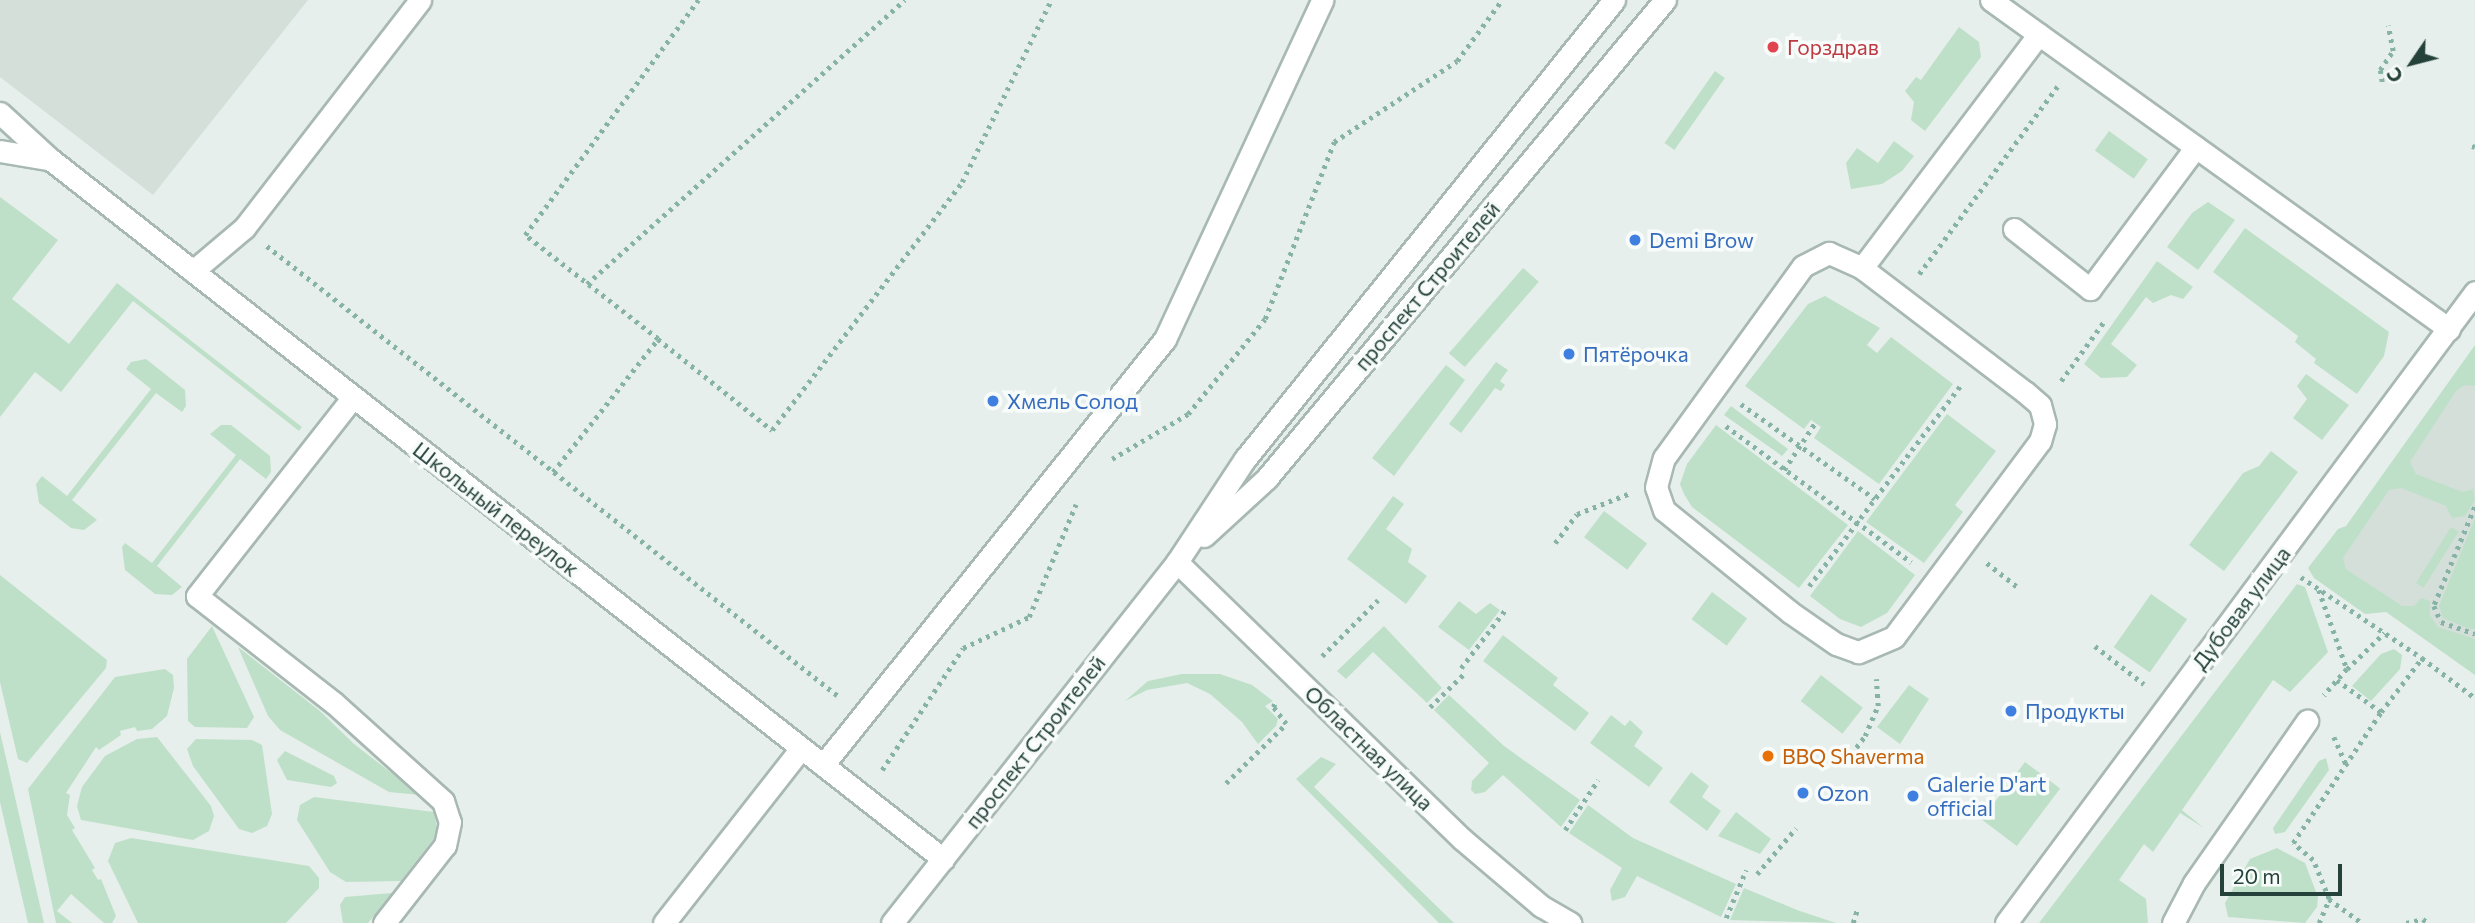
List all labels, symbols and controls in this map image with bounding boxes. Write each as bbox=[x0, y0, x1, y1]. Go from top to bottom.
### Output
north arrow bbox=[2377, 28, 2447, 98]
place label: Горздрав bbox=[1787, 34, 1879, 60]
marker: Горздрав bbox=[1765, 39, 1781, 55]
text: С bbox=[2381, 63, 2408, 87]
street label: проспект Строителей bbox=[1349, 197, 1505, 375]
place label: Demi Brow bbox=[1649, 227, 1754, 253]
marker: Demi Brow bbox=[1627, 232, 1643, 248]
place label: Пятёрочка bbox=[1583, 341, 1689, 367]
marker: Пятёрочка bbox=[1561, 346, 1577, 362]
place label: Хмель Солод bbox=[1007, 388, 1138, 414]
marker: Хмель Солод bbox=[985, 393, 1001, 409]
street label: Школьный переулок bbox=[408, 436, 584, 582]
street label: Дубовая улица bbox=[2187, 542, 2295, 674]
street label: проспект Строителей bbox=[960, 651, 1110, 833]
street label: Областная улица bbox=[1300, 680, 1438, 816]
place label: Продукты bbox=[2025, 698, 2125, 724]
marker: Продукты bbox=[2003, 703, 2019, 719]
place label: BBQ Shaverma bbox=[1782, 743, 1925, 769]
marker: BBQ Shaverma bbox=[1760, 748, 1776, 764]
place label: Galerie D'art official bbox=[1927, 771, 2046, 821]
place label: Ozon bbox=[1817, 780, 1869, 806]
marker: Ozon bbox=[1795, 785, 1811, 801]
marker: Galerie D'art official bbox=[1905, 788, 1921, 804]
scale bar bbox=[2223, 850, 2346, 894]
text: 20 m bbox=[2233, 863, 2281, 888]

